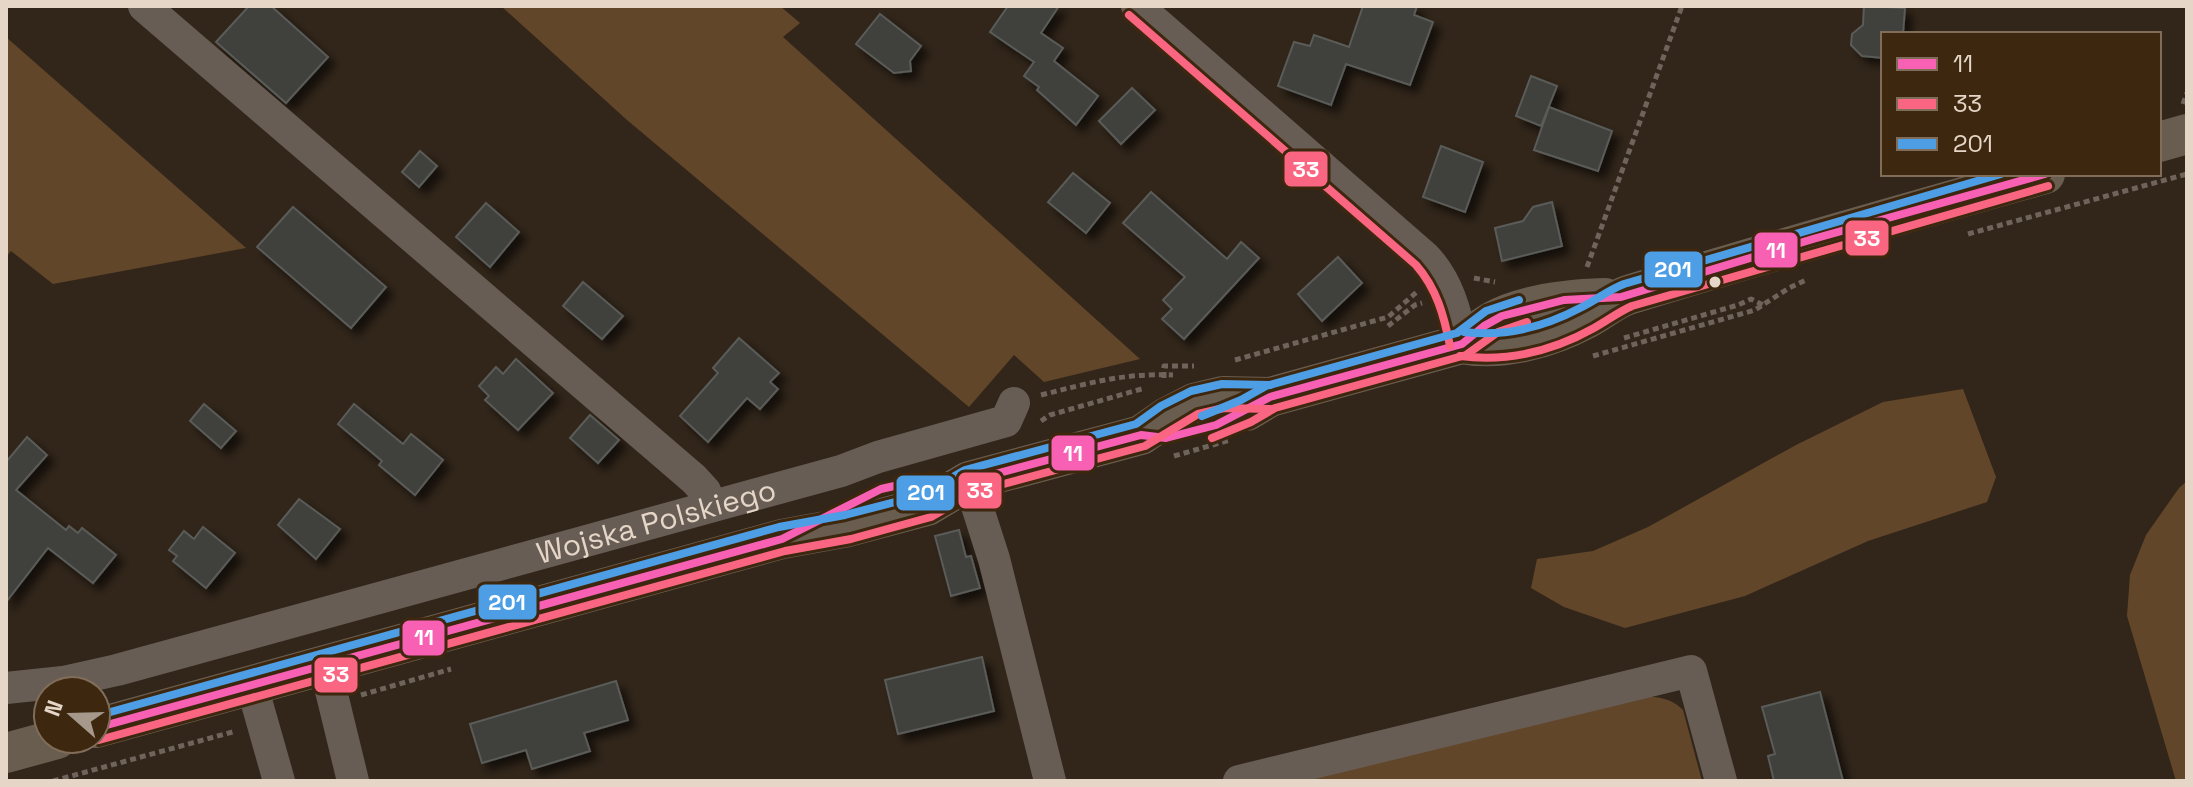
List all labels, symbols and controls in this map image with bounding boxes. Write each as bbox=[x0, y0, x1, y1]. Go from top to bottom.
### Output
legend bbox=[1881, 32, 2161, 176]
text: 11 bbox=[1953, 48, 1973, 79]
text: 33 bbox=[1953, 88, 1982, 119]
text: 201 bbox=[1953, 128, 1993, 159]
line badge: 33 bbox=[1283, 150, 1329, 188]
text: 33 bbox=[1293, 155, 1319, 183]
line badge: 33 bbox=[1844, 219, 1890, 257]
text: 33 bbox=[1854, 224, 1880, 252]
line badge: 11 bbox=[1753, 231, 1799, 269]
text: 11 bbox=[1766, 236, 1786, 264]
line badge: 201 bbox=[1643, 250, 1704, 289]
text: 201 bbox=[1654, 255, 1692, 283]
unlabelled marker bbox=[1707, 274, 1723, 290]
line badge: 11 bbox=[1050, 434, 1096, 472]
text: 11 bbox=[1063, 439, 1083, 467]
street label: Wojska Polskiego bbox=[532, 470, 780, 573]
line badge: 33 bbox=[957, 471, 1003, 510]
line badge: 201 bbox=[895, 474, 956, 512]
text: 33 bbox=[967, 476, 993, 504]
text: 201 bbox=[907, 478, 945, 506]
line badge: 201 bbox=[477, 583, 538, 621]
text: 201 bbox=[488, 588, 526, 616]
line badge: 11 bbox=[401, 619, 446, 657]
text: 11 bbox=[414, 623, 434, 651]
line badge: 33 bbox=[313, 656, 359, 694]
text: 33 bbox=[323, 660, 349, 688]
north arrow bbox=[32, 675, 112, 755]
text: N bbox=[38, 696, 69, 720]

